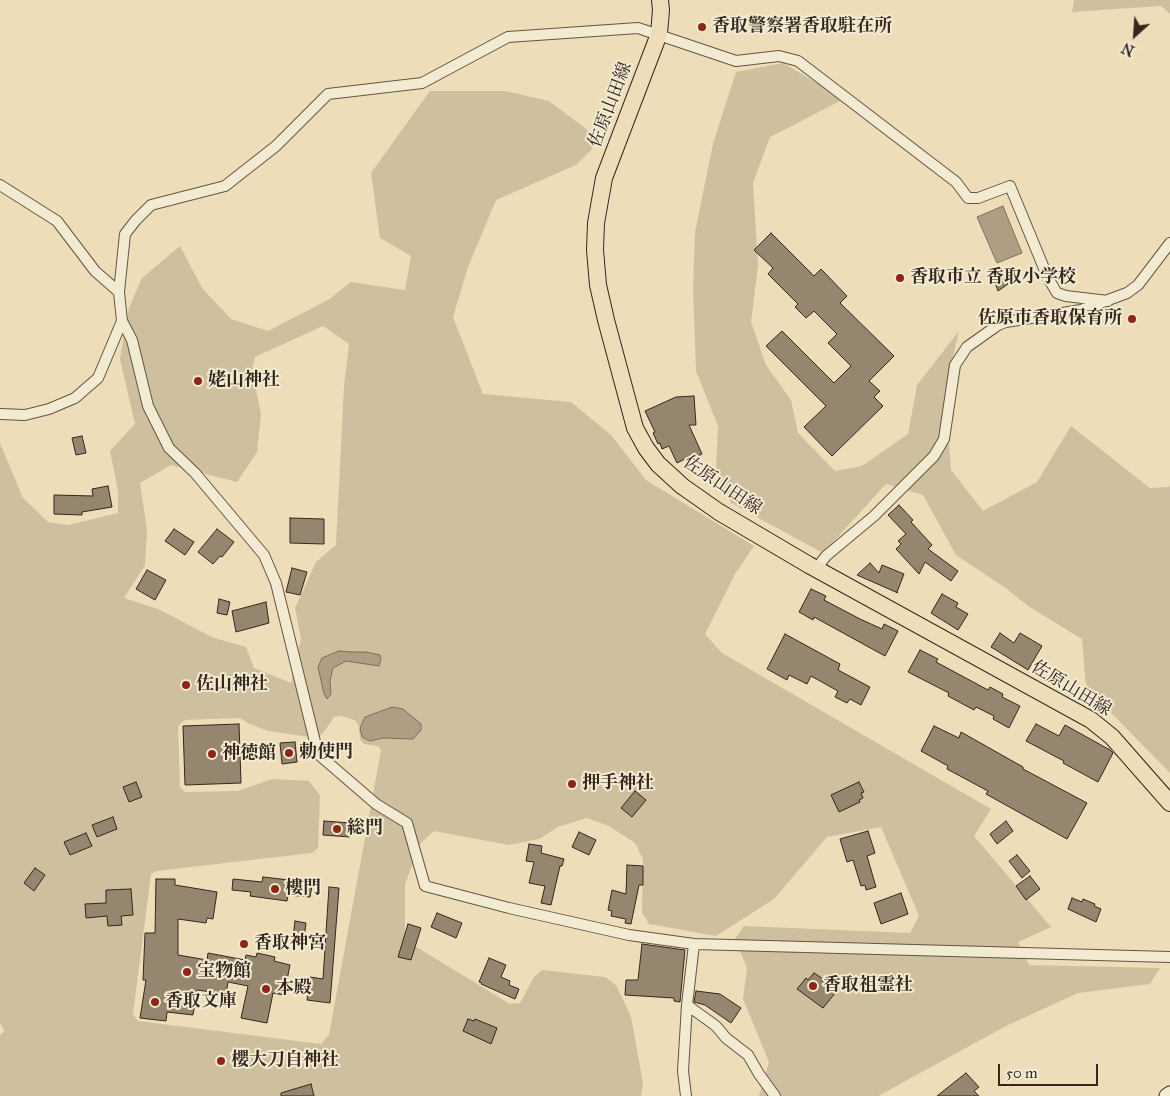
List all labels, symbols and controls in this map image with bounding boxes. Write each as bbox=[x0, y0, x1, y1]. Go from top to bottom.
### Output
north arrow bbox=[1110, 10, 1160, 60]
place label: 香取警察署香取駐在所 bbox=[712, 16, 892, 38]
marker: 香取警察署香取駐在所 bbox=[696, 21, 708, 33]
text: N bbox=[1119, 39, 1137, 59]
street label: 佐原山田線 bbox=[585, 59, 637, 151]
place label: 香取市立 香取小学校 bbox=[910, 267, 1076, 289]
marker: 香取市立 香取小学校 bbox=[894, 272, 906, 284]
place label: 佐原市香取保育所 bbox=[978, 308, 1122, 330]
marker: 佐原市香取保育所 bbox=[1126, 313, 1138, 325]
place label: 姥山神社 bbox=[208, 370, 280, 392]
marker: 姥山神社 bbox=[192, 375, 204, 387]
street label: 佐原山田線 bbox=[679, 452, 765, 520]
street label: 佐原山田線 bbox=[1027, 657, 1115, 721]
place label: 佐山神社 bbox=[196, 674, 268, 696]
marker: 佐山神社 bbox=[180, 679, 192, 691]
place label: 勅使門 bbox=[299, 742, 353, 764]
place label: 神徳館 bbox=[222, 743, 276, 765]
marker: 勅使門 bbox=[283, 747, 295, 759]
marker: 神徳館 bbox=[206, 748, 218, 760]
place label: 押手神社 bbox=[582, 773, 654, 795]
marker: 押手神社 bbox=[566, 778, 578, 790]
place label: 総門 bbox=[347, 818, 383, 840]
marker: 総門 bbox=[331, 823, 343, 835]
place label: 樓門 bbox=[285, 878, 321, 900]
marker: 樓門 bbox=[269, 883, 281, 895]
place label: 香取神宮 bbox=[254, 933, 326, 955]
marker: 香取神宮 bbox=[238, 938, 250, 950]
place label: 宝物館 bbox=[197, 961, 251, 983]
marker: 宝物館 bbox=[181, 966, 193, 978]
place label: 香取祖霊社 bbox=[823, 975, 913, 997]
place label: 本殿 bbox=[276, 978, 312, 1000]
marker: 香取祖霊社 bbox=[807, 980, 819, 992]
marker: 本殿 bbox=[260, 983, 272, 995]
place label: 香取文庫 bbox=[165, 991, 237, 1013]
marker: 香取文庫 bbox=[149, 996, 161, 1008]
place label: 櫻大刀自神社 bbox=[231, 1050, 339, 1072]
scale bar bbox=[1000, 1054, 1100, 1086]
marker: 櫻大刀自神社 bbox=[215, 1055, 227, 1067]
text: 50 m bbox=[1006, 1064, 1038, 1082]

